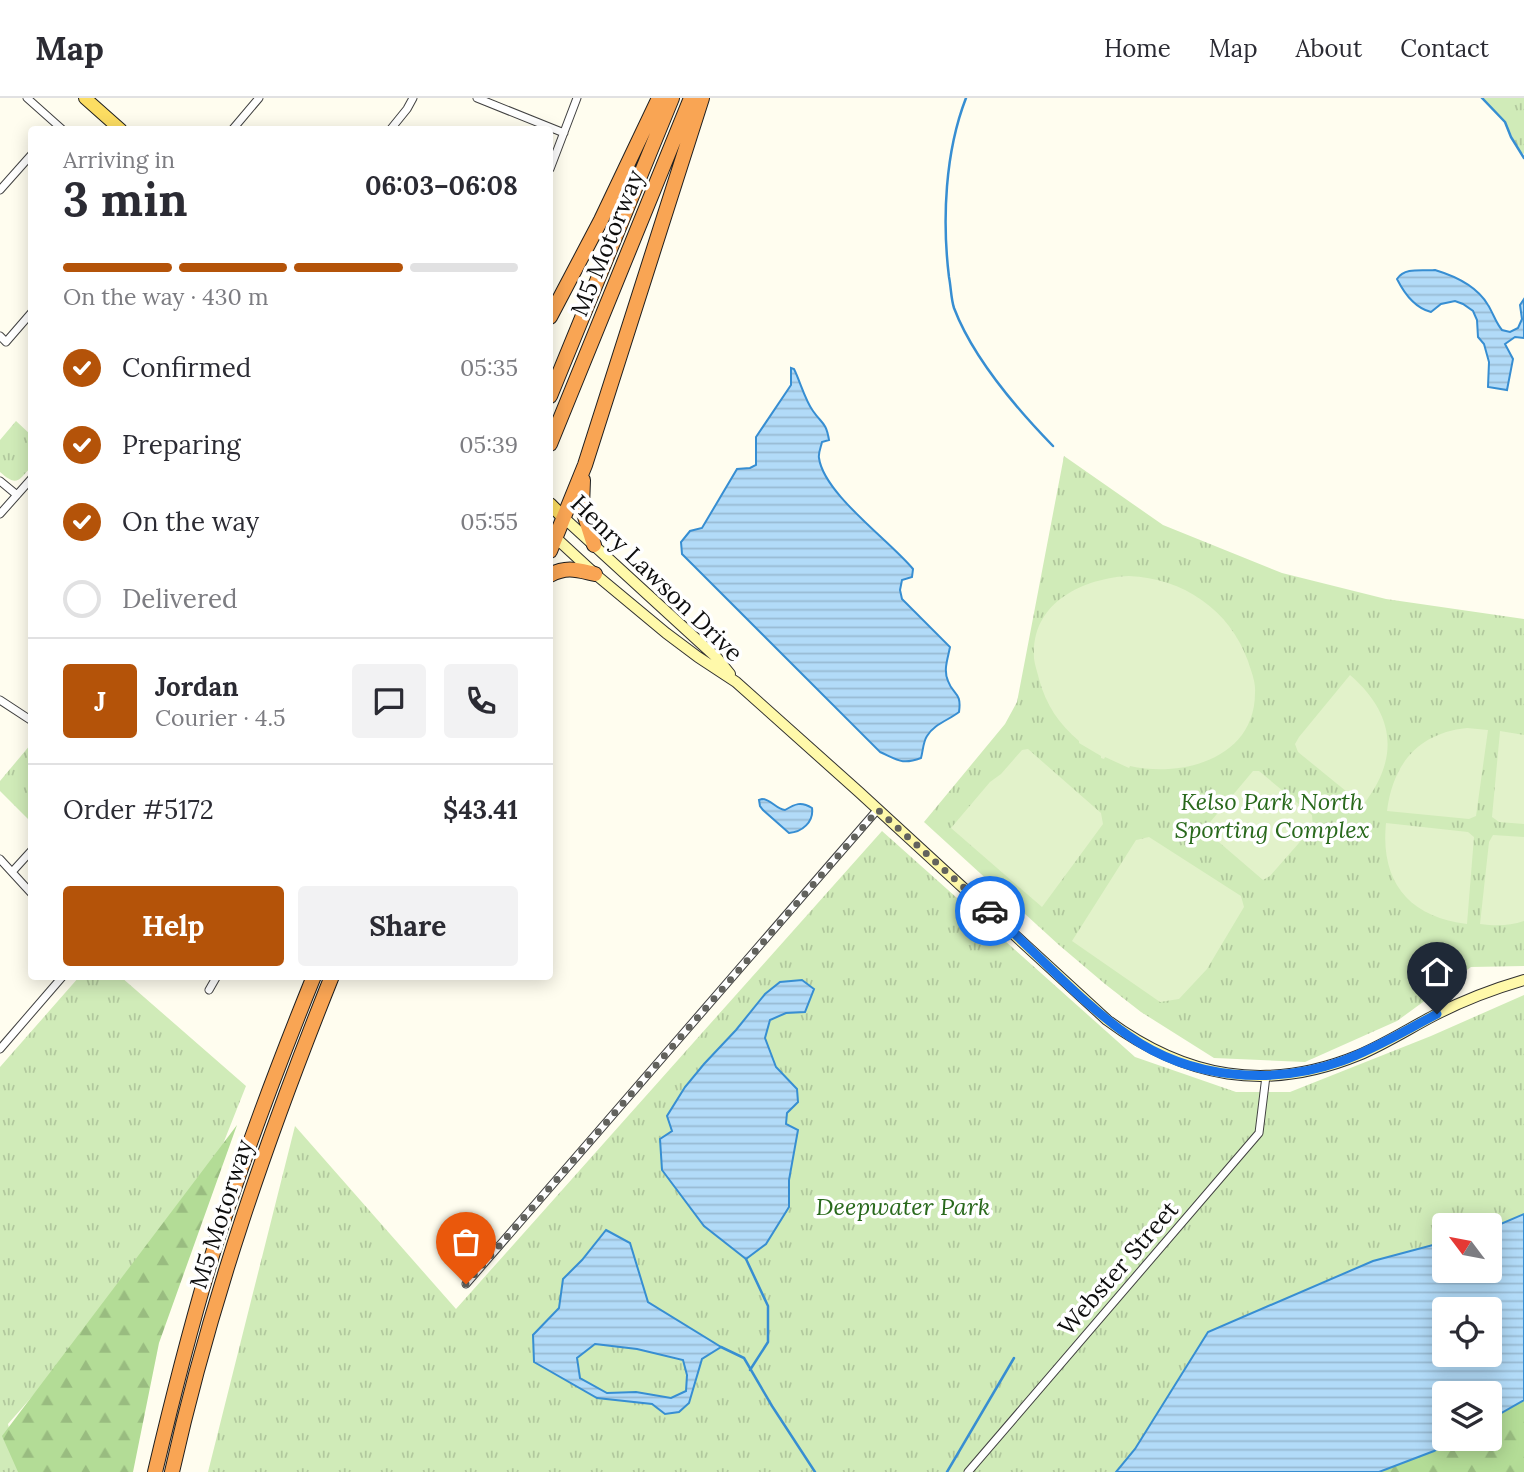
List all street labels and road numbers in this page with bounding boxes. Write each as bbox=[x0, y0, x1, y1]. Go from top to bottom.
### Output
street label: M5 Motorway bbox=[564, 165, 651, 321]
street label: Henry Lawson Drive bbox=[564, 488, 750, 668]
street label: M5 Motorway bbox=[182, 1135, 260, 1293]
street label: Webster Street bbox=[1051, 1194, 1185, 1342]

